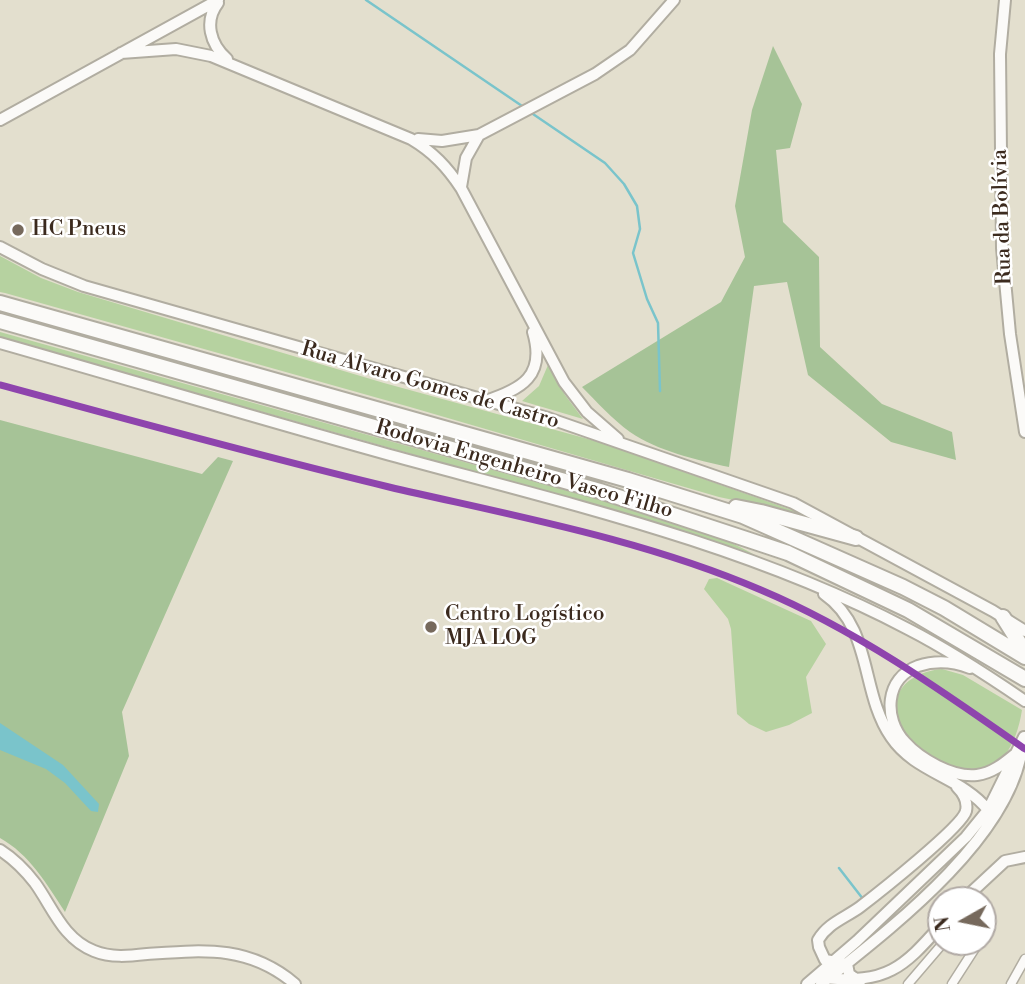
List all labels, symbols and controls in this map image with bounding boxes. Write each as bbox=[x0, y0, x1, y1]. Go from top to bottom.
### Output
street label: Rua da Bolívia bbox=[988, 149, 1018, 285]
place label: HC Pneus bbox=[32, 217, 126, 243]
marker: HC Pneus bbox=[10, 222, 26, 238]
street label: Rua Alvaro Gomes de Castro bbox=[298, 337, 562, 435]
street label: Rodovia Engenheiro Vasco Filho bbox=[372, 415, 676, 525]
place label: Centro Logístico MJA LOG bbox=[445, 602, 605, 652]
marker: Centro Logístico MJA LOG bbox=[423, 619, 439, 635]
north arrow bbox=[927, 886, 997, 956]
text: N bbox=[930, 915, 956, 933]

